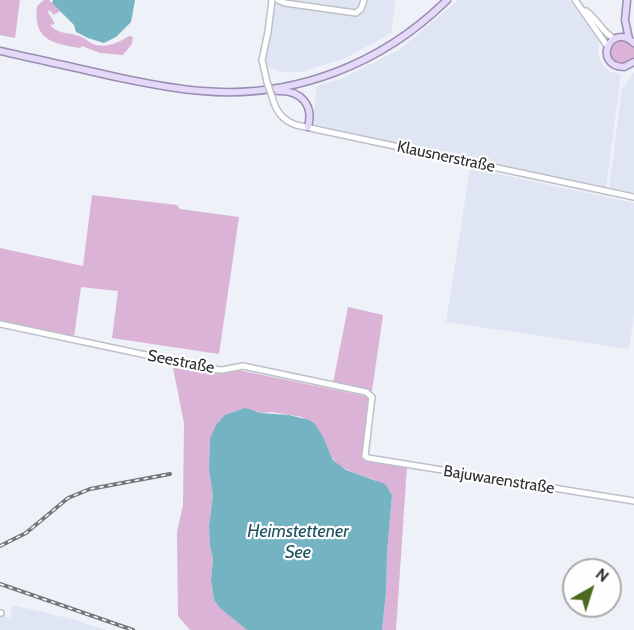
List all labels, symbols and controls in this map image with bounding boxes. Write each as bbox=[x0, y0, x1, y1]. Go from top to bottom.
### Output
street label: Klausnerstraße bbox=[395, 137, 497, 177]
street label: Seestraße bbox=[146, 346, 216, 378]
street label: Bajuwarenstraße bbox=[442, 462, 556, 498]
water label: Heimstettener See bbox=[247, 521, 349, 564]
north arrow bbox=[562, 558, 622, 618]
text: N bbox=[592, 564, 613, 586]

